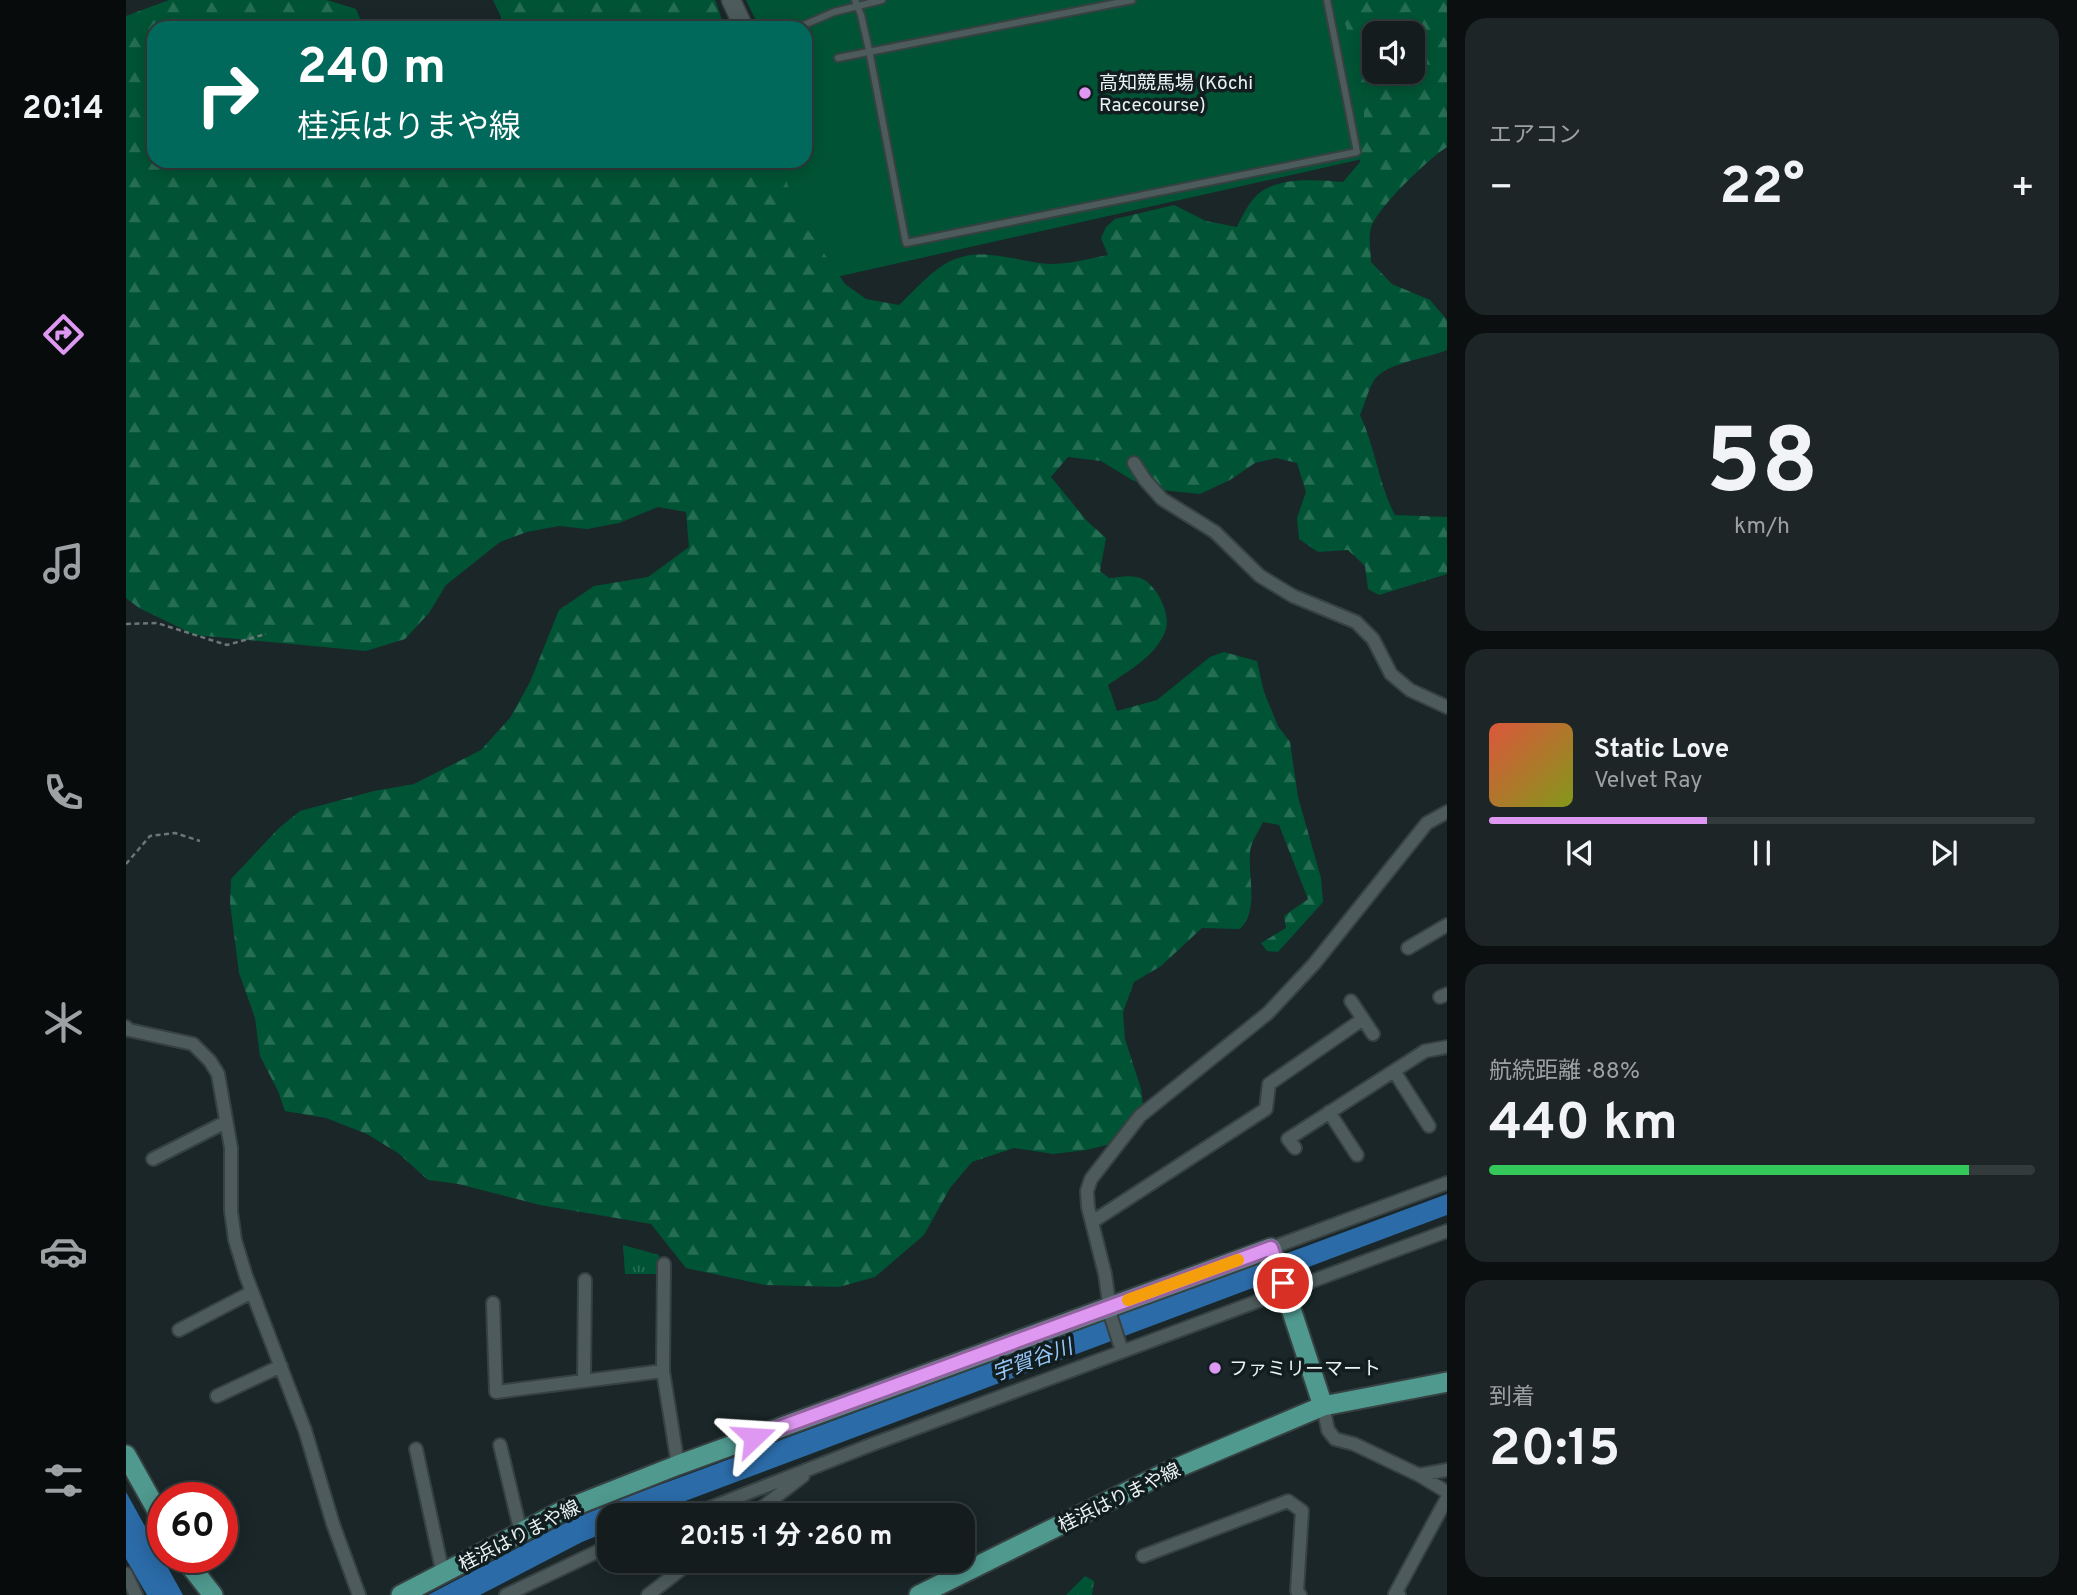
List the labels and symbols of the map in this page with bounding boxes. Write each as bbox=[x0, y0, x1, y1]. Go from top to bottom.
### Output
place label: 高知競馬場 (Kōchi Racecourse) bbox=[1099, 72, 1253, 118]
marker: 高知競馬場 (Kōchi Racecourse) bbox=[1077, 85, 1093, 101]
pin bbox=[1253, 1253, 1313, 1313]
water label: 宇賀谷川 bbox=[988, 1334, 1078, 1388]
place label: ファミリーマート bbox=[1229, 1358, 1381, 1382]
marker: ファミリーマート bbox=[1207, 1360, 1223, 1376]
position arrow bbox=[717, 1400, 791, 1474]
street label: 桂浜はりまや線 bbox=[1055, 1459, 1185, 1539]
speed limit sign: 60 bbox=[147, 1482, 238, 1573]
street label: 桂浜はりまや線 bbox=[455, 1496, 585, 1578]

